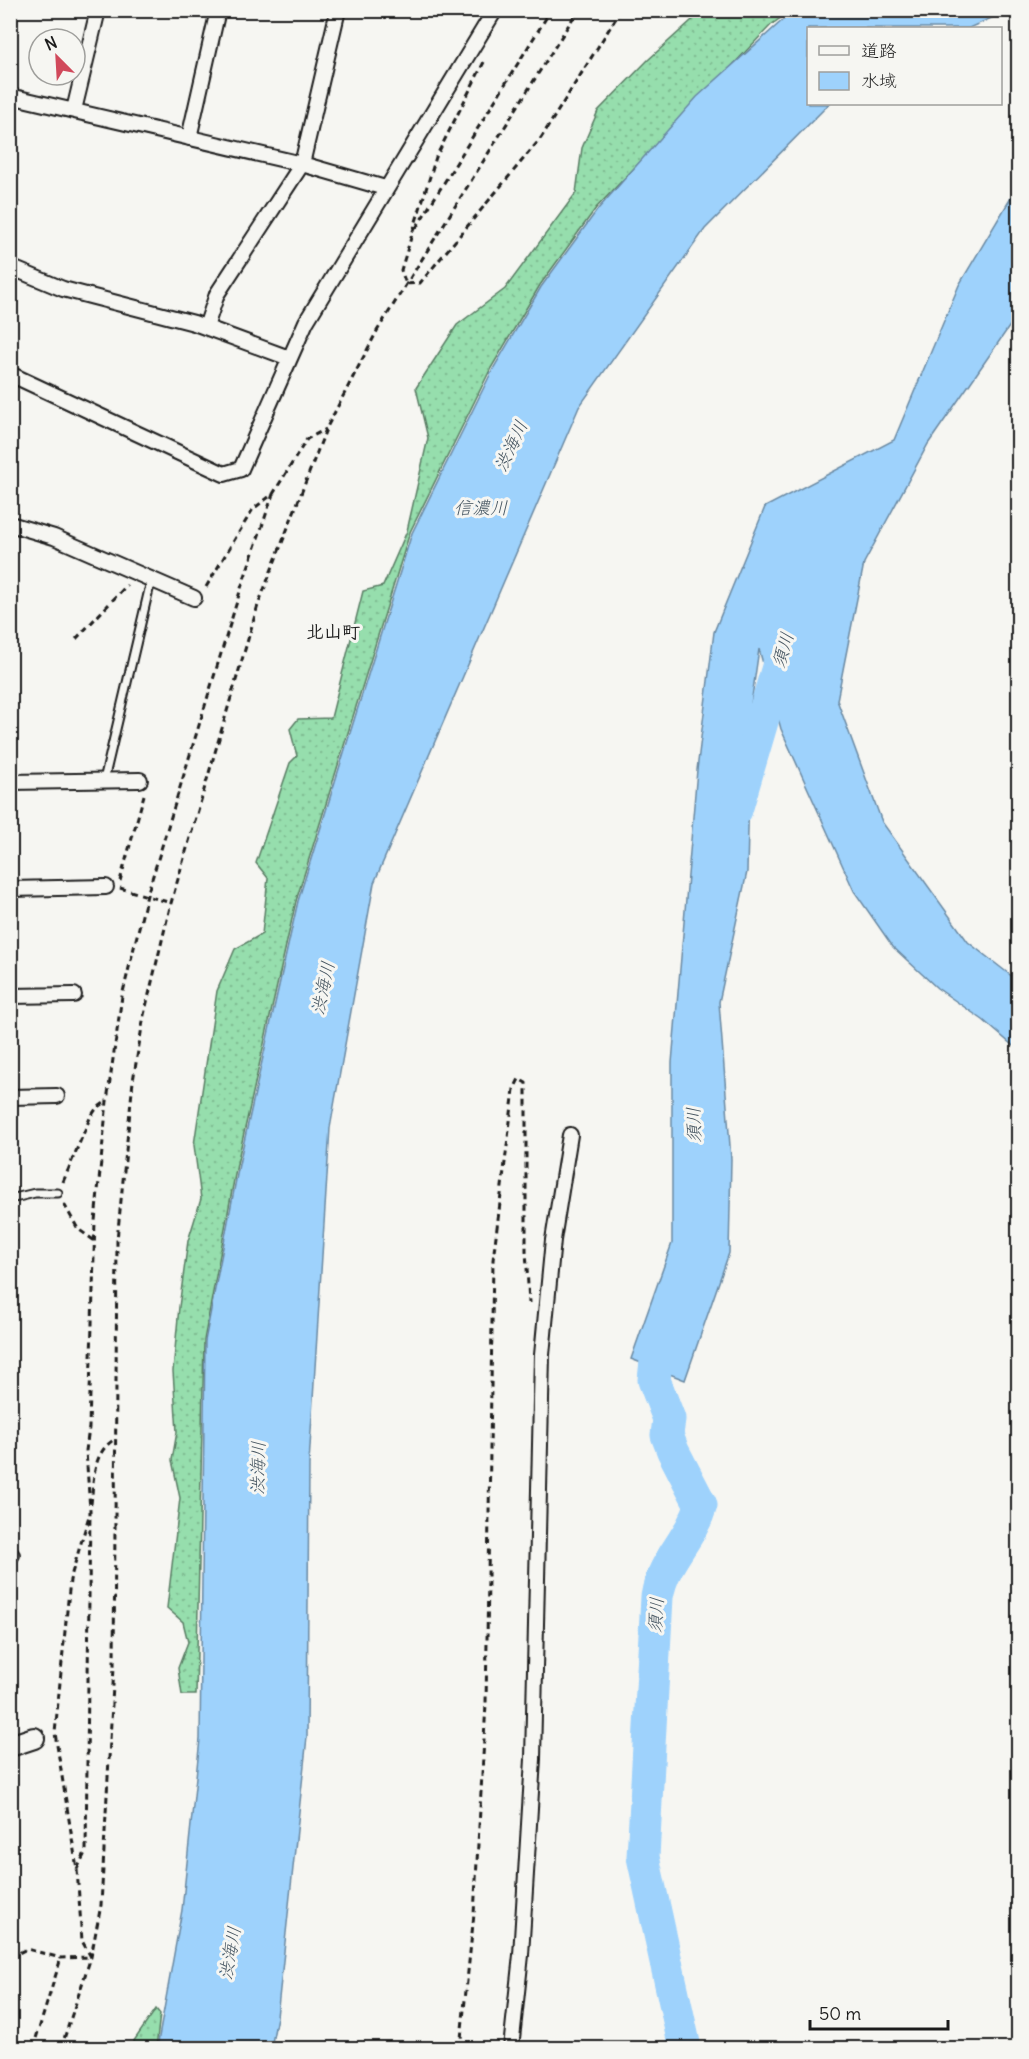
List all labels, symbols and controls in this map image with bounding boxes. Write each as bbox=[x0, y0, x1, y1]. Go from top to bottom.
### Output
north arrow bbox=[27, 27, 87, 87]
legend bbox=[807, 27, 1002, 105]
text: N bbox=[42, 32, 60, 55]
text: 道路 bbox=[861, 39, 897, 62]
text: 水域 bbox=[861, 69, 897, 92]
water label: 渋海川 bbox=[489, 416, 532, 475]
water label: 信濃川 bbox=[454, 496, 508, 519]
district label: 北山町 bbox=[306, 620, 360, 643]
water label: 須川 bbox=[767, 629, 799, 670]
water label: 渋海川 bbox=[306, 959, 339, 1017]
water label: 須川 bbox=[681, 1107, 706, 1143]
water label: 渋海川 bbox=[246, 1441, 269, 1495]
water label: 須川 bbox=[643, 1596, 668, 1634]
water label: 渋海川 bbox=[213, 1924, 246, 1981]
scale bar bbox=[810, 1993, 948, 2031]
text: 50 m bbox=[819, 2002, 861, 2025]

